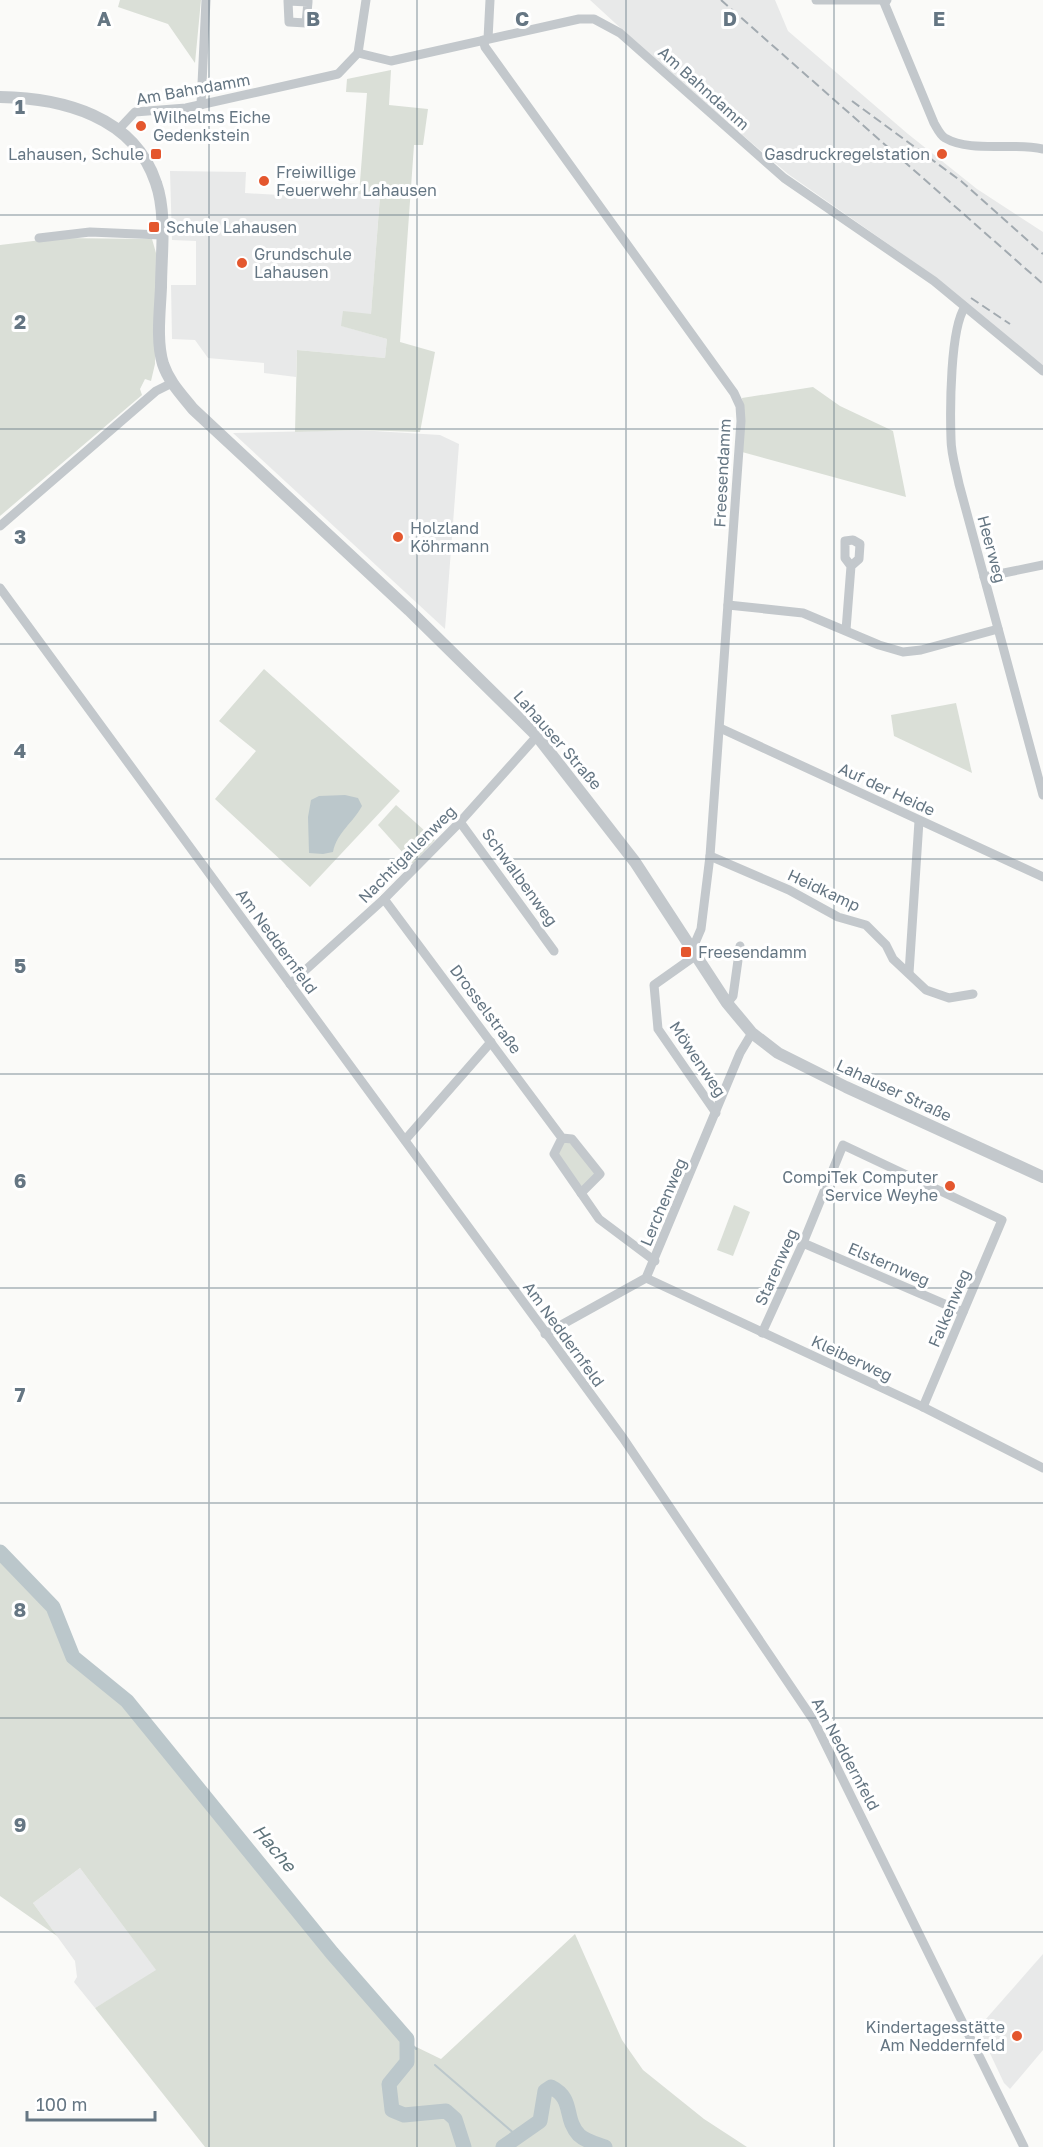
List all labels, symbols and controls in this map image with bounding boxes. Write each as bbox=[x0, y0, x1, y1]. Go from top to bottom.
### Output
text: A bbox=[97, 6, 111, 30]
text: B bbox=[306, 6, 320, 30]
text: C bbox=[515, 6, 529, 30]
text: D bbox=[723, 6, 737, 30]
text: E bbox=[933, 6, 945, 30]
street label: Am Bahndamm bbox=[654, 42, 754, 134]
street label: Am Bahndamm bbox=[134, 69, 252, 109]
text: 1 bbox=[15, 94, 25, 118]
place label: Wilhelms Eiche Gedenkstein bbox=[153, 107, 271, 145]
marker: Wilhelms Eiche Gedenkstein bbox=[134, 119, 148, 133]
place label: Lahausen, Schule bbox=[8, 144, 144, 164]
place label: Gasdruckregelstation bbox=[764, 144, 930, 164]
marker: Lahausen, Schule bbox=[149, 147, 163, 161]
marker: Gasdruckregelstation bbox=[935, 147, 949, 161]
place label: Freiwillige Feuerwehr Lahausen bbox=[276, 162, 437, 200]
marker: Freiwillige Feuerwehr Lahausen bbox=[257, 174, 271, 188]
place label: Schule Lahausen bbox=[166, 217, 297, 237]
marker: Schule Lahausen bbox=[147, 220, 161, 234]
place label: Grundschule Lahausen bbox=[254, 244, 352, 282]
marker: Grundschule Lahausen bbox=[235, 256, 249, 270]
text: 2 bbox=[14, 309, 26, 333]
street label: Freesendamm bbox=[709, 418, 735, 528]
street label: Heerweg bbox=[973, 513, 1011, 585]
place label: Holzland Köhrmann bbox=[410, 518, 489, 556]
text: 3 bbox=[14, 524, 26, 548]
marker: Holzland Köhrmann bbox=[391, 530, 405, 544]
street label: Lahauser Straße bbox=[509, 686, 607, 794]
text: 4 bbox=[14, 738, 26, 762]
street label: Auf der Heide bbox=[836, 758, 938, 820]
street label: Nachtigallenweg bbox=[354, 801, 460, 907]
street label: Schwalbenweg bbox=[478, 824, 562, 930]
street label: Heidkamp bbox=[785, 865, 863, 916]
street label: Am Neddernfeld bbox=[232, 885, 322, 997]
place label: Freesendamm bbox=[698, 942, 807, 962]
marker: Freesendamm bbox=[679, 945, 693, 959]
text: 5 bbox=[14, 953, 26, 977]
street label: Drosselstraße bbox=[446, 960, 526, 1058]
street label: Möwenweg bbox=[665, 1017, 731, 1101]
street label: Lahauser Straße bbox=[833, 1055, 955, 1125]
street label: Lerchenweg bbox=[635, 1155, 691, 1249]
place label: CompiTek Computer Service Weyhe bbox=[782, 1167, 938, 1205]
text: 6 bbox=[14, 1168, 26, 1192]
marker: CompiTek Computer Service Weyhe bbox=[943, 1179, 957, 1193]
street label: Starenweg bbox=[750, 1225, 802, 1309]
street label: Elsternweg bbox=[845, 1238, 933, 1290]
street label: Falkenweg bbox=[924, 1266, 974, 1350]
street label: Am Neddernfeld bbox=[519, 1278, 609, 1390]
street label: Kleiberweg bbox=[808, 1331, 896, 1385]
text: 7 bbox=[15, 1382, 26, 1406]
text: 8 bbox=[14, 1597, 26, 1621]
street label: Am Neddernfeld bbox=[808, 1694, 884, 1814]
text: 9 bbox=[14, 1812, 26, 1836]
water label: Hache bbox=[249, 1819, 302, 1877]
place label: Kindertagesstätte Am Neddernfeld bbox=[865, 2017, 1005, 2055]
marker: Kindertagesstätte Am Neddernfeld bbox=[1010, 2029, 1024, 2043]
scale bar bbox=[27, 2084, 154, 2122]
text: 100 m bbox=[36, 2093, 87, 2115]

